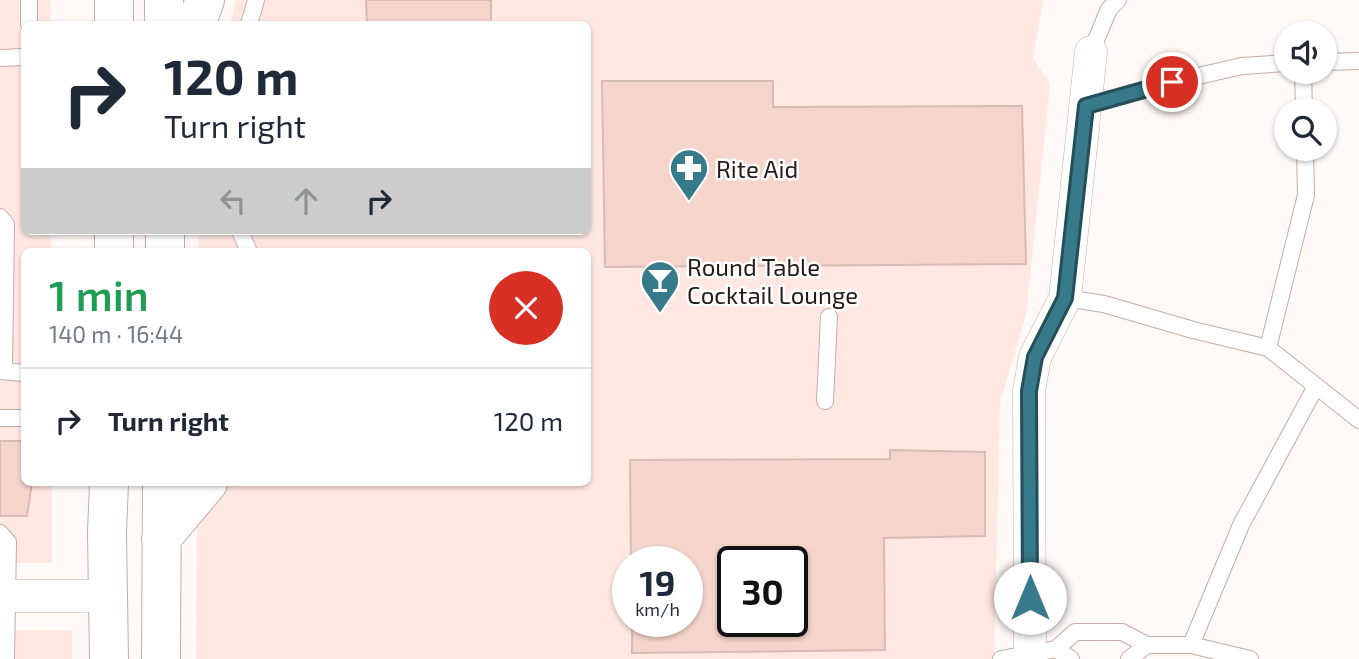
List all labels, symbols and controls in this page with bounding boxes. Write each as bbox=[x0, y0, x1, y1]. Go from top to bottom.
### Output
map controls bbox=[1274, 21, 1337, 161]
button: sound bbox=[1274, 21, 1337, 84]
text: 120 m bbox=[164, 46, 298, 105]
icon: right bbox=[49, 49, 140, 140]
pin bbox=[1142, 52, 1202, 112]
icon: arrive bbox=[1153, 63, 1191, 101]
button: search bbox=[1274, 98, 1337, 161]
text: Turn right bbox=[164, 106, 306, 144]
pharmacy icon: Rite Aid bbox=[668, 147, 710, 202]
place label: Rite Aid bbox=[716, 154, 798, 183]
icon: left bbox=[214, 182, 252, 220]
icon: ahead bbox=[287, 182, 325, 220]
icon: right bbox=[360, 182, 398, 220]
place label: Round Table Cocktail Lounge bbox=[687, 252, 858, 309]
bar icon: Round Table Cocktail Lounge bbox=[639, 259, 681, 314]
text: 1 min bbox=[49, 269, 149, 319]
button: close bbox=[489, 271, 563, 345]
text: 140 m · 16:44 bbox=[49, 320, 183, 348]
icon: right bbox=[49, 402, 87, 440]
text: Turn right bbox=[108, 405, 229, 436]
text: 120 m bbox=[494, 405, 563, 436]
speed limit sign: 30 bbox=[717, 546, 808, 637]
text: 19 bbox=[640, 561, 675, 603]
position arrow bbox=[993, 561, 1067, 635]
text: km/h bbox=[635, 598, 680, 620]

